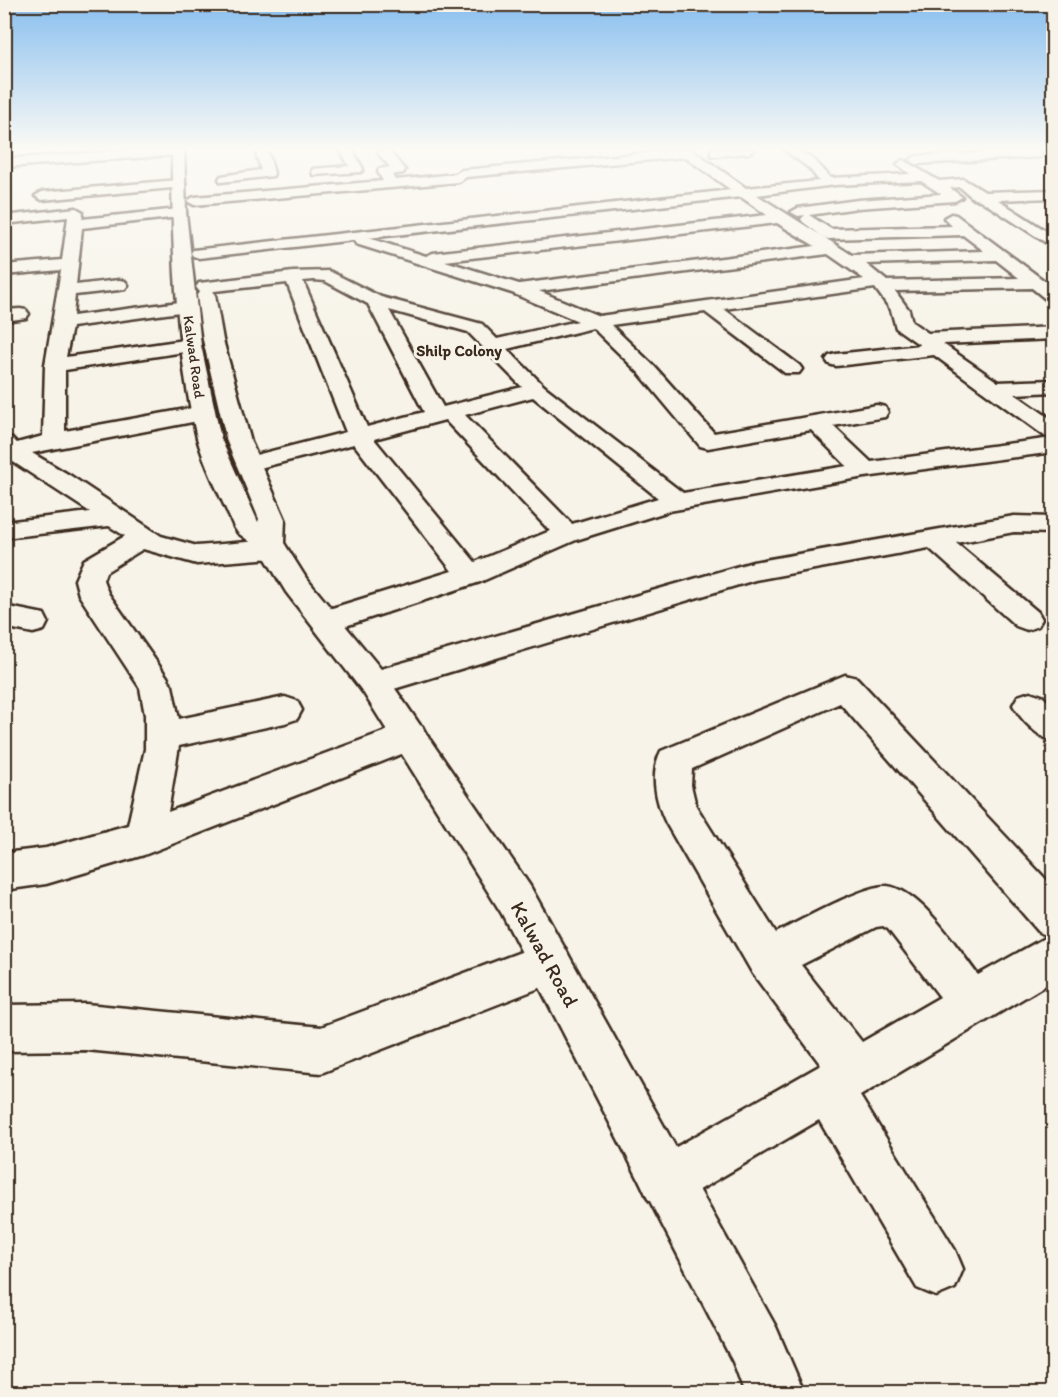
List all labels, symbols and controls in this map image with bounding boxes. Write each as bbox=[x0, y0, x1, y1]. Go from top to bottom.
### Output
street label: Kalwad Road bbox=[179, 314, 209, 400]
district label: Shilp Colony bbox=[416, 341, 502, 361]
street label: Kalwad Road bbox=[506, 897, 584, 1012]

